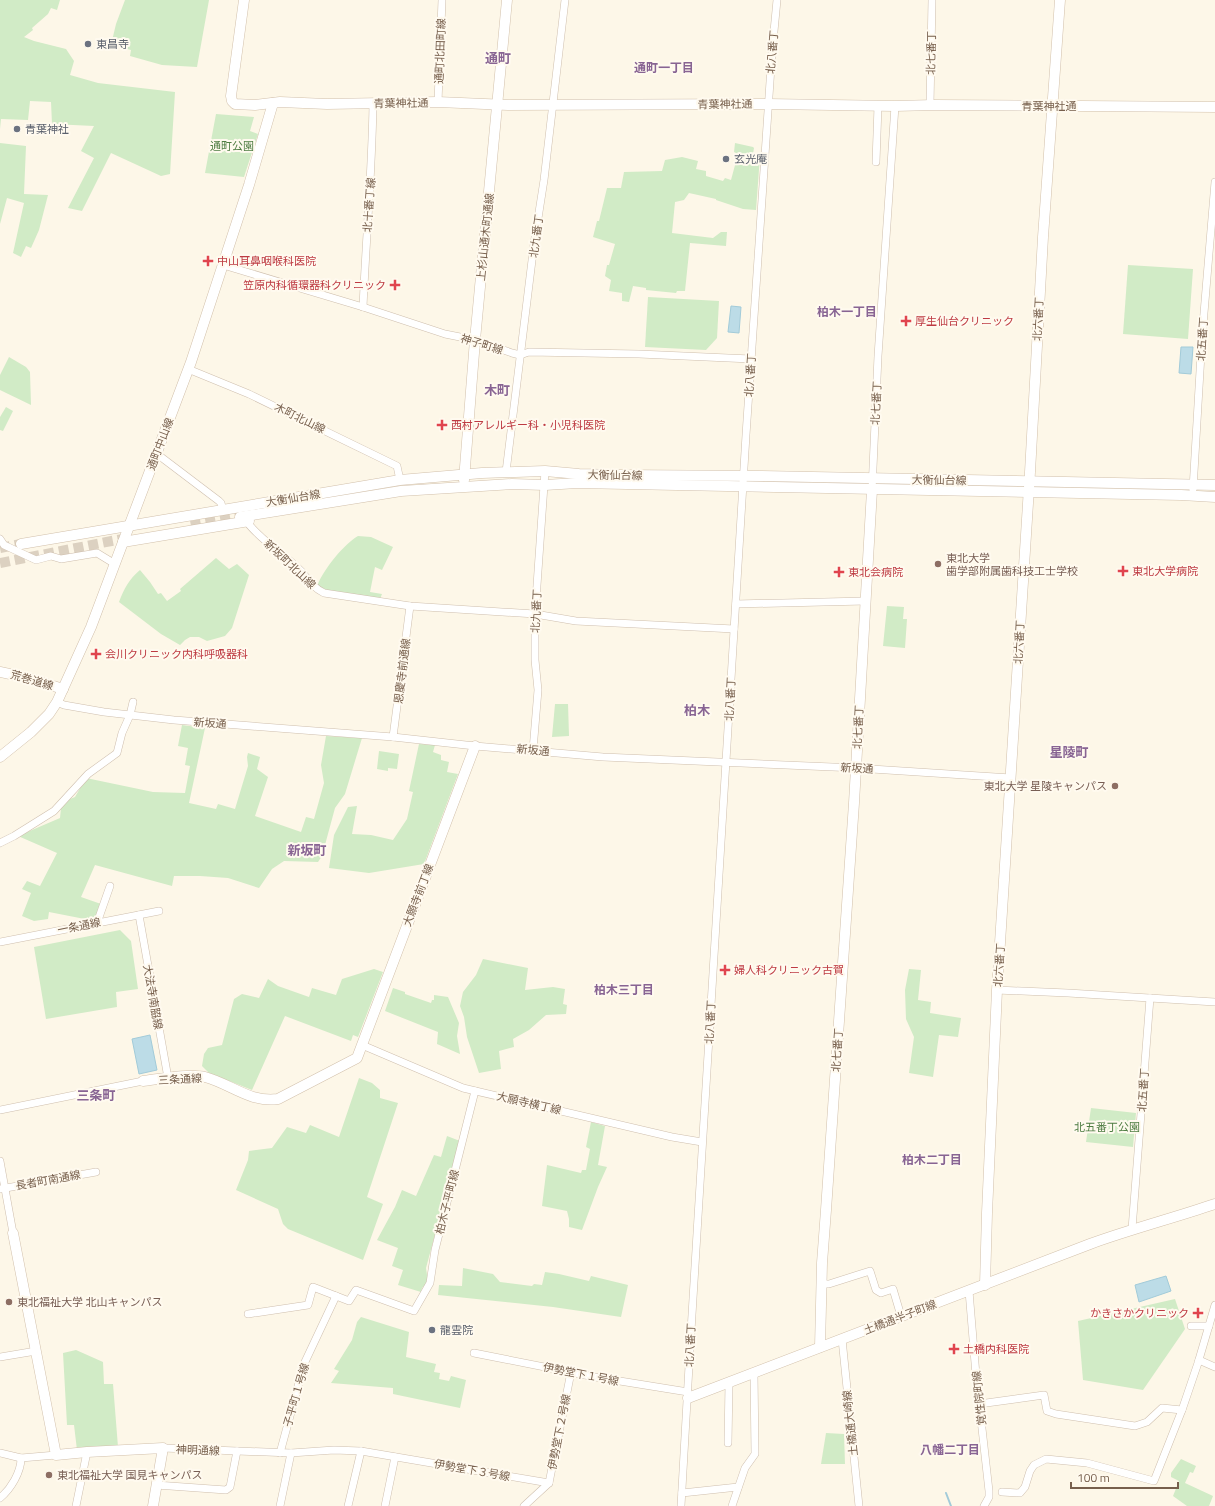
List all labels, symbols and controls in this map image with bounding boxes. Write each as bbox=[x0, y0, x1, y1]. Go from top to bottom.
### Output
street label: 通町北田町線 bbox=[431, 18, 449, 84]
street label: 北八番丁 bbox=[762, 29, 782, 75]
street label: 北七番丁 bbox=[923, 31, 939, 75]
place label: 東昌寺 bbox=[96, 36, 129, 52]
marker: 東昌寺 bbox=[83, 39, 93, 49]
district label: 通町 bbox=[485, 48, 511, 68]
district label: 通町一丁目 bbox=[634, 58, 694, 77]
street label: 青葉神社通 bbox=[373, 95, 429, 111]
street label: 青葉神社通 bbox=[697, 96, 753, 112]
street label: 青葉神社通 bbox=[1022, 98, 1077, 114]
place label: 青葉神社 bbox=[25, 121, 69, 137]
marker: 青葉神社 bbox=[12, 124, 22, 134]
park label: 通町公園 bbox=[210, 138, 254, 154]
place label: 玄光庵 bbox=[734, 151, 767, 167]
marker: 玄光庵 bbox=[721, 154, 731, 164]
street label: 北十番丁線 bbox=[359, 177, 379, 233]
street label: 上杉山通木町通線 bbox=[472, 192, 498, 282]
street label: 北九番丁 bbox=[525, 213, 547, 259]
place label: 中山耳鼻咽喉科医院 bbox=[217, 253, 316, 269]
marker: 中山耳鼻咽喉科医院 bbox=[202, 255, 214, 267]
place label: 笠原内科循環器科クリニック bbox=[243, 277, 386, 293]
marker: 笠原内科循環器科クリニック bbox=[389, 279, 401, 291]
street label: 北六番丁 bbox=[1029, 297, 1047, 341]
district label: 柏木一丁目 bbox=[817, 302, 877, 321]
place label: 厚生仙台クリニック bbox=[915, 313, 1014, 329]
marker: 厚生仙台クリニック bbox=[900, 315, 912, 327]
street label: 北五番丁 bbox=[1192, 316, 1212, 362]
street label: 神子町線 bbox=[459, 330, 505, 358]
street label: 北八番丁 bbox=[740, 352, 760, 398]
district label: 木町 bbox=[484, 380, 510, 400]
street label: 北七番丁 bbox=[867, 381, 885, 425]
street label: 木町北山線 bbox=[272, 399, 328, 437]
street label: 通町中山線 bbox=[143, 415, 177, 473]
place label: 西村アレルギー科・小児科医院 bbox=[451, 417, 605, 433]
marker: 西村アレルギー科・小児科医院 bbox=[436, 419, 448, 431]
street label: 大衡仙台線 bbox=[587, 467, 643, 483]
street label: 大衡仙台線 bbox=[911, 472, 967, 488]
street label: 大衡仙台線 bbox=[265, 486, 321, 510]
street label: 新坂町北山線 bbox=[260, 536, 320, 592]
place label: 東北大学 歯学部附属歯科技工士学校 bbox=[946, 550, 1078, 579]
marker: 東北大学 歯学部附属歯科技工士学校 bbox=[933, 559, 943, 569]
place label: 東北大学病院 bbox=[1132, 563, 1198, 579]
place label: 東北会病院 bbox=[848, 564, 903, 580]
marker: 東北大学病院 bbox=[1117, 565, 1129, 577]
marker: 東北会病院 bbox=[833, 566, 845, 578]
street label: 北九番丁 bbox=[527, 589, 545, 633]
street label: 北六番丁 bbox=[1010, 620, 1028, 664]
street label: 恩慶寺前通線 bbox=[390, 637, 414, 705]
place label: 会川クリニック内科呼吸器科 bbox=[105, 646, 248, 662]
marker: 会川クリニック内科呼吸器科 bbox=[90, 648, 102, 660]
street label: 荒巻道線 bbox=[9, 666, 55, 694]
street label: 北八番丁 bbox=[721, 677, 739, 721]
district label: 柏木 bbox=[684, 700, 711, 720]
street label: 北七番丁 bbox=[849, 705, 867, 749]
street label: 新坂通 bbox=[193, 714, 227, 732]
street label: 新坂通 bbox=[516, 741, 550, 759]
district label: 星陵町 bbox=[1049, 742, 1089, 762]
street label: 新坂通 bbox=[840, 759, 874, 777]
place label: 東北大学 星陵キャンパス bbox=[984, 778, 1107, 794]
marker: 東北大学 星陵キャンパス bbox=[1110, 781, 1120, 791]
district label: 新坂町 bbox=[287, 840, 327, 860]
street label: 大願寺前丁線 bbox=[399, 861, 437, 929]
street label: 一条通線 bbox=[56, 914, 102, 938]
street label: 北六番丁 bbox=[989, 942, 1009, 988]
place label: 婦人科クリニック古賀 bbox=[734, 962, 844, 978]
street label: 大法寺南脇線 bbox=[139, 963, 167, 1031]
marker: 婦人科クリニック古賀 bbox=[719, 964, 731, 976]
district label: 柏木三丁目 bbox=[594, 980, 654, 999]
street label: 北八番丁 bbox=[701, 1000, 719, 1044]
street label: 北七番丁 bbox=[827, 1027, 847, 1073]
street label: 北五番丁 bbox=[1133, 1067, 1153, 1113]
street label: 三条通線 bbox=[158, 1070, 202, 1088]
district label: 三条町 bbox=[76, 1085, 116, 1105]
street label: 大願寺横丁線 bbox=[495, 1088, 563, 1118]
park label: 北五番丁公園 bbox=[1074, 1119, 1140, 1135]
district label: 柏木二丁目 bbox=[902, 1150, 962, 1169]
street label: 長者町南通線 bbox=[14, 1166, 82, 1194]
street label: 柏木子平町線 bbox=[431, 1168, 463, 1236]
place label: 東北福祉大学 北山キャンパス bbox=[17, 1294, 162, 1310]
street label: 土橋通半子町線 bbox=[861, 1296, 939, 1338]
marker: 東北福祉大学 北山キャンパス bbox=[4, 1297, 14, 1307]
place label: かきさかクリニック bbox=[1090, 1305, 1189, 1321]
marker: かきさかクリニック bbox=[1192, 1307, 1204, 1319]
place label: 龍雲院 bbox=[440, 1322, 473, 1338]
street label: 北八番丁 bbox=[681, 1323, 699, 1367]
marker: 龍雲院 bbox=[427, 1325, 437, 1335]
place label: 土橋内科医院 bbox=[963, 1341, 1029, 1357]
marker: 土橋内科医院 bbox=[948, 1343, 960, 1355]
street label: 伊勢堂下１号線 bbox=[542, 1359, 620, 1389]
street label: 子平町１号線 bbox=[279, 1361, 313, 1429]
street label: 覚性院町線 bbox=[968, 1370, 990, 1426]
street label: 土橋通大崎線 bbox=[839, 1389, 861, 1457]
street label: 伊勢堂下２号線 bbox=[544, 1393, 574, 1471]
district label: 八幡二丁目 bbox=[920, 1440, 980, 1459]
street label: 神明通線 bbox=[176, 1441, 220, 1459]
street label: 伊勢堂下３号線 bbox=[433, 1455, 511, 1485]
scale bar bbox=[1071, 1464, 1178, 1490]
place label: 東北福祉大学 国見キャンパス bbox=[57, 1467, 202, 1483]
text: 100 m bbox=[1077, 1468, 1110, 1487]
marker: 東北福祉大学 国見キャンパス bbox=[44, 1470, 54, 1480]

